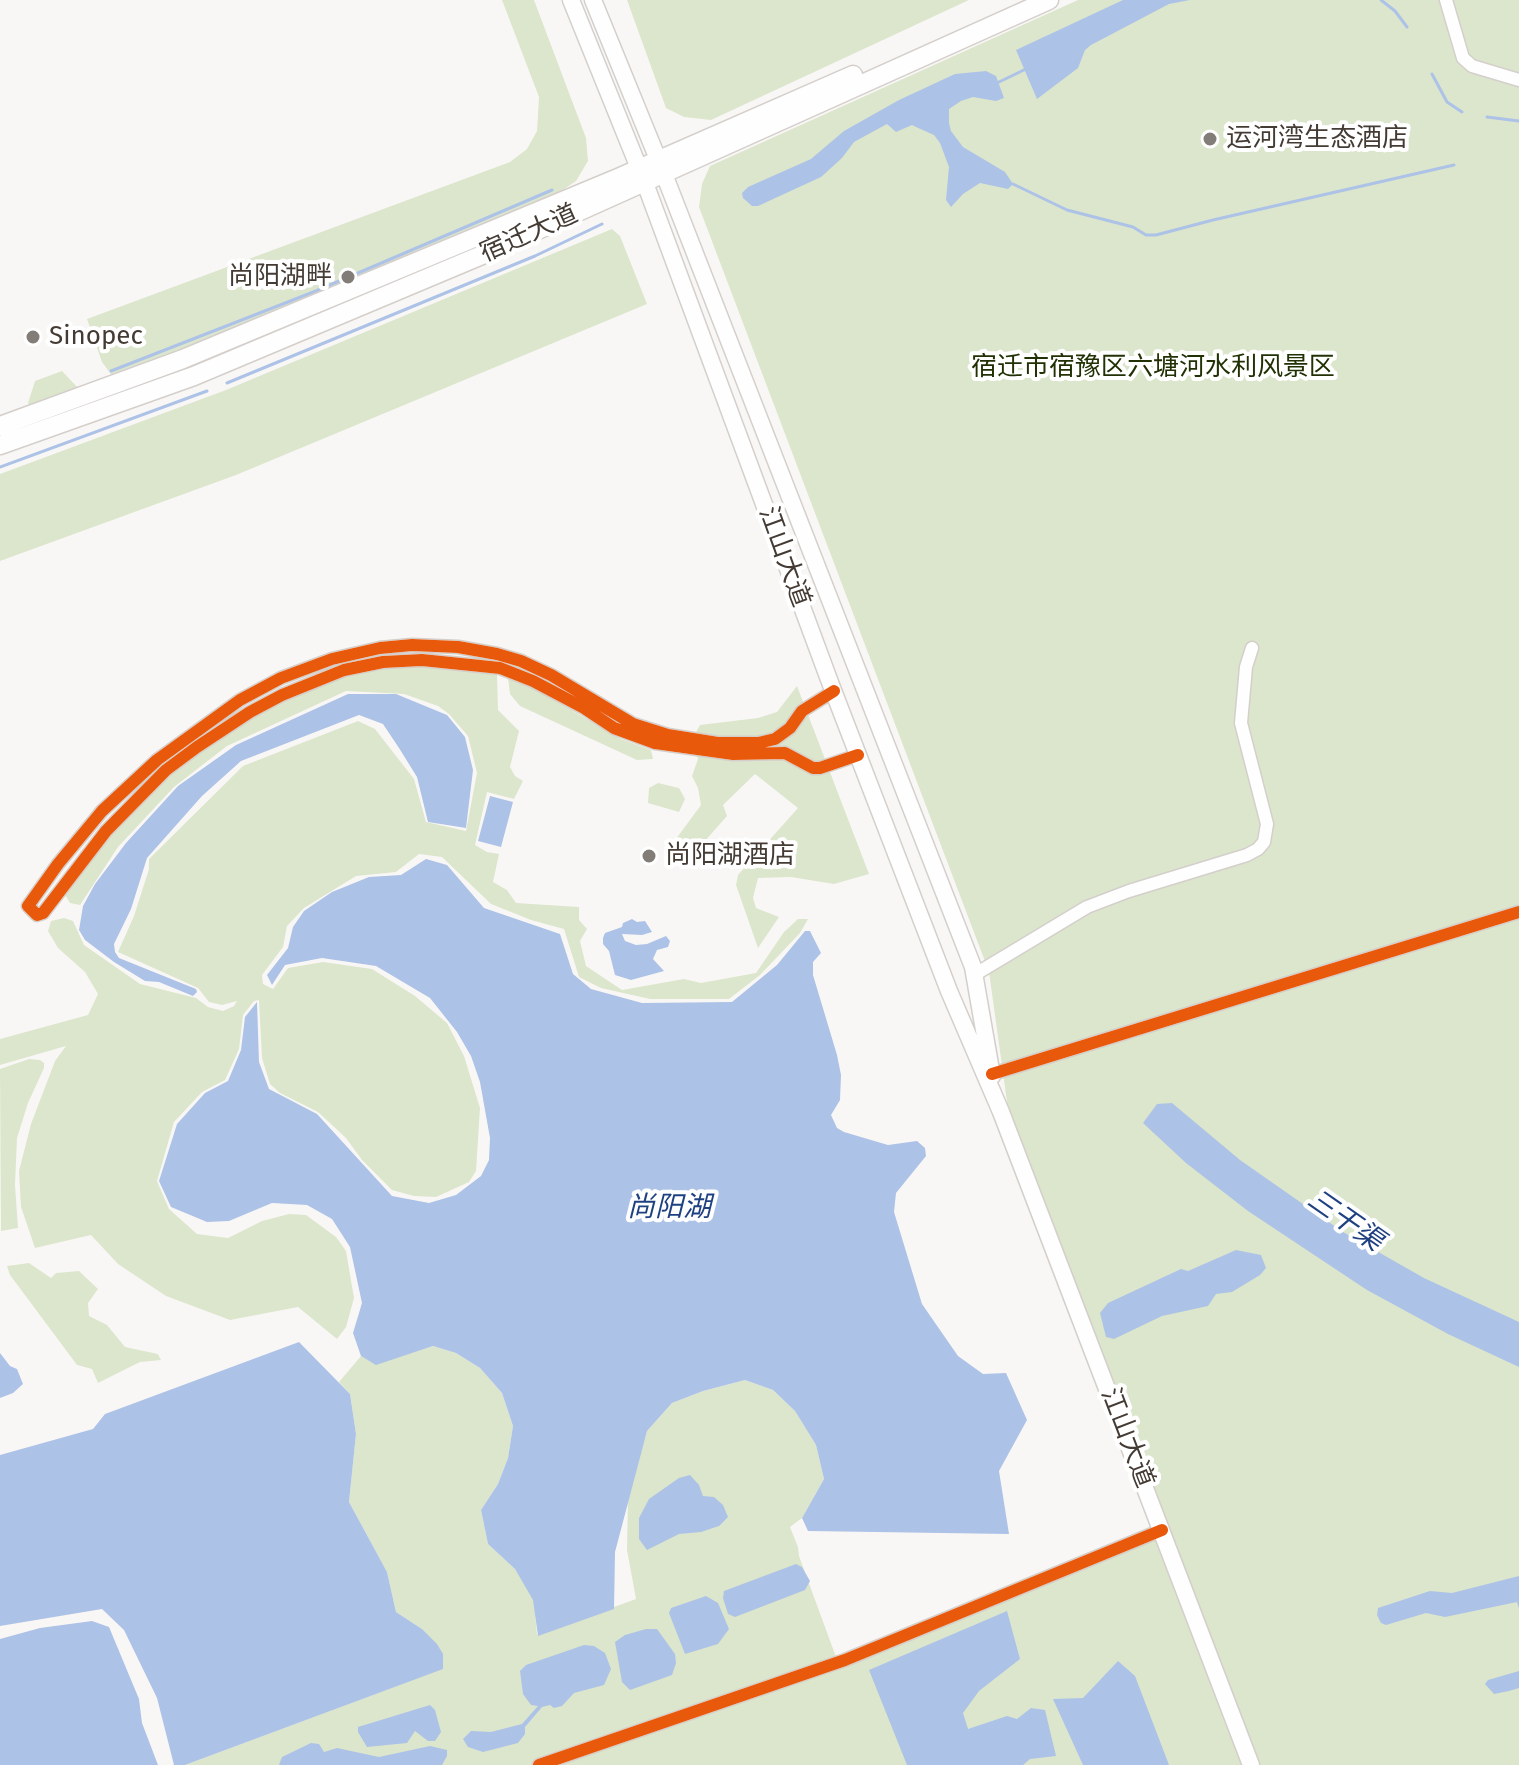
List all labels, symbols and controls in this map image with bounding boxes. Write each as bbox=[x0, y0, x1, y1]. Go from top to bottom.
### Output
place label: 运河湾生态酒店 bbox=[1226, 123, 1408, 155]
marker: 运河湾生态酒店 bbox=[1201, 130, 1219, 148]
street label: 宿迁大道 bbox=[475, 199, 583, 269]
place label: 尚阳湖畔 bbox=[228, 261, 332, 293]
marker: 尚阳湖畔 bbox=[339, 268, 357, 286]
place label: Sinopec bbox=[49, 321, 143, 353]
marker: Sinopec bbox=[24, 328, 42, 346]
park label: 宿迁市宿豫区六塘河水利风景区 bbox=[971, 352, 1335, 384]
street label: 江山大道 bbox=[752, 503, 816, 611]
place label: 尚阳湖酒店 bbox=[665, 840, 795, 872]
marker: 尚阳湖酒店 bbox=[640, 847, 658, 865]
water label: 三干渠 bbox=[1301, 1183, 1389, 1259]
water label: 尚阳湖 bbox=[627, 1191, 711, 1225]
street label: 江山大道 bbox=[1094, 1384, 1160, 1492]

